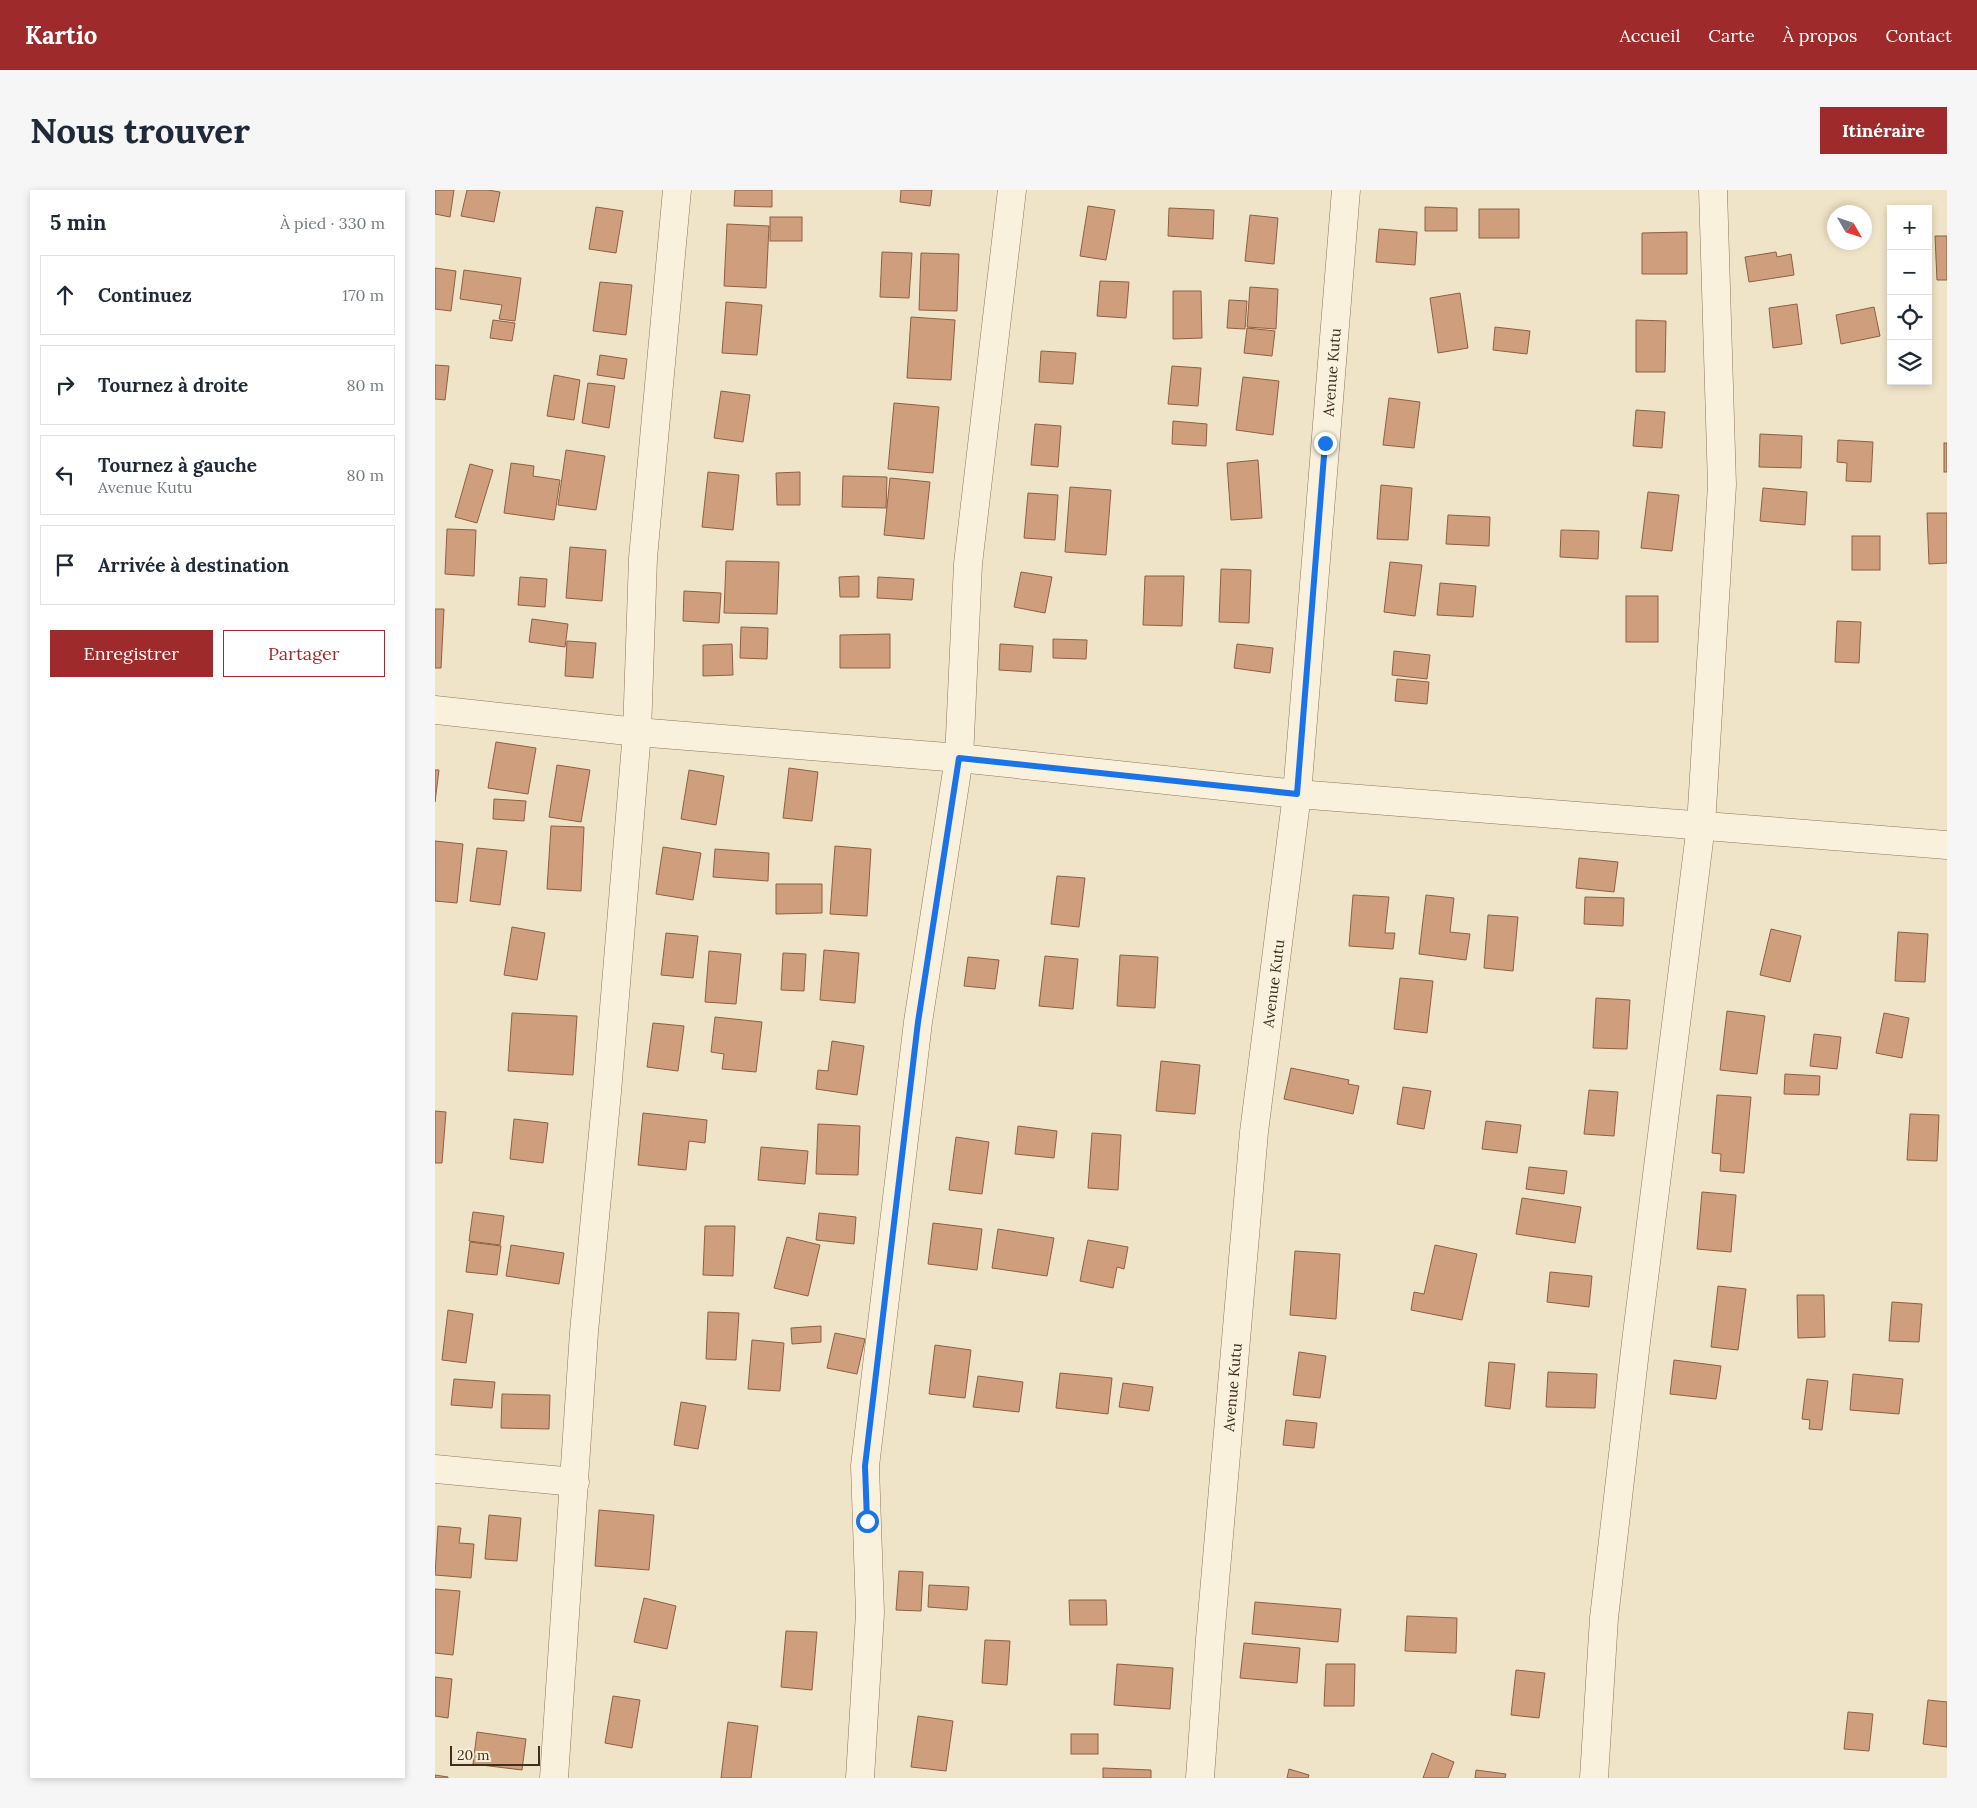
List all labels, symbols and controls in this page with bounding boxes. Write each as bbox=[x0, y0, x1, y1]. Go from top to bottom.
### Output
text: Kartio bbox=[25, 20, 97, 51]
text: Accueil bbox=[1620, 24, 1680, 47]
text: Carte bbox=[1708, 24, 1755, 47]
text: À propos bbox=[1783, 24, 1857, 47]
text: Contact bbox=[1885, 24, 1952, 47]
button: Itinéraire bbox=[1820, 107, 1947, 154]
text: Nous trouver bbox=[30, 108, 250, 153]
north arrow bbox=[1827, 205, 1872, 250]
map controls bbox=[1887, 205, 1932, 385]
button: + bbox=[1887, 205, 1932, 250]
text: 5 min bbox=[50, 209, 106, 236]
text: À pied · 330 m bbox=[280, 213, 385, 233]
button: − bbox=[1887, 250, 1932, 295]
icon: ahead bbox=[51, 281, 79, 309]
text: Continuez bbox=[98, 283, 192, 307]
text: 170 m bbox=[342, 285, 384, 305]
button: locate bbox=[1887, 295, 1932, 340]
street label: Avenue Kutu bbox=[1318, 327, 1344, 418]
button: layers bbox=[1887, 340, 1932, 385]
icon: right bbox=[51, 371, 79, 399]
text: Tournez à droite bbox=[98, 373, 248, 397]
text: 80 m bbox=[347, 375, 384, 395]
route end bbox=[1314, 432, 1337, 455]
text: Tournez à gauche bbox=[98, 453, 257, 477]
icon: left bbox=[51, 461, 79, 489]
text: 80 m bbox=[347, 465, 384, 485]
text: Avenue Kutu bbox=[98, 477, 193, 497]
icon: arrive bbox=[51, 551, 79, 579]
text: Arrivée à destination bbox=[98, 553, 289, 577]
button: Enregistrer bbox=[50, 630, 213, 677]
button: Partager bbox=[223, 630, 385, 677]
street label: Avenue Kutu bbox=[1258, 938, 1288, 1030]
street label: Avenue Kutu bbox=[1218, 1342, 1245, 1433]
route start bbox=[856, 1510, 879, 1533]
scale bar bbox=[450, 1743, 540, 1766]
text: 20 m bbox=[457, 1746, 489, 1764]

